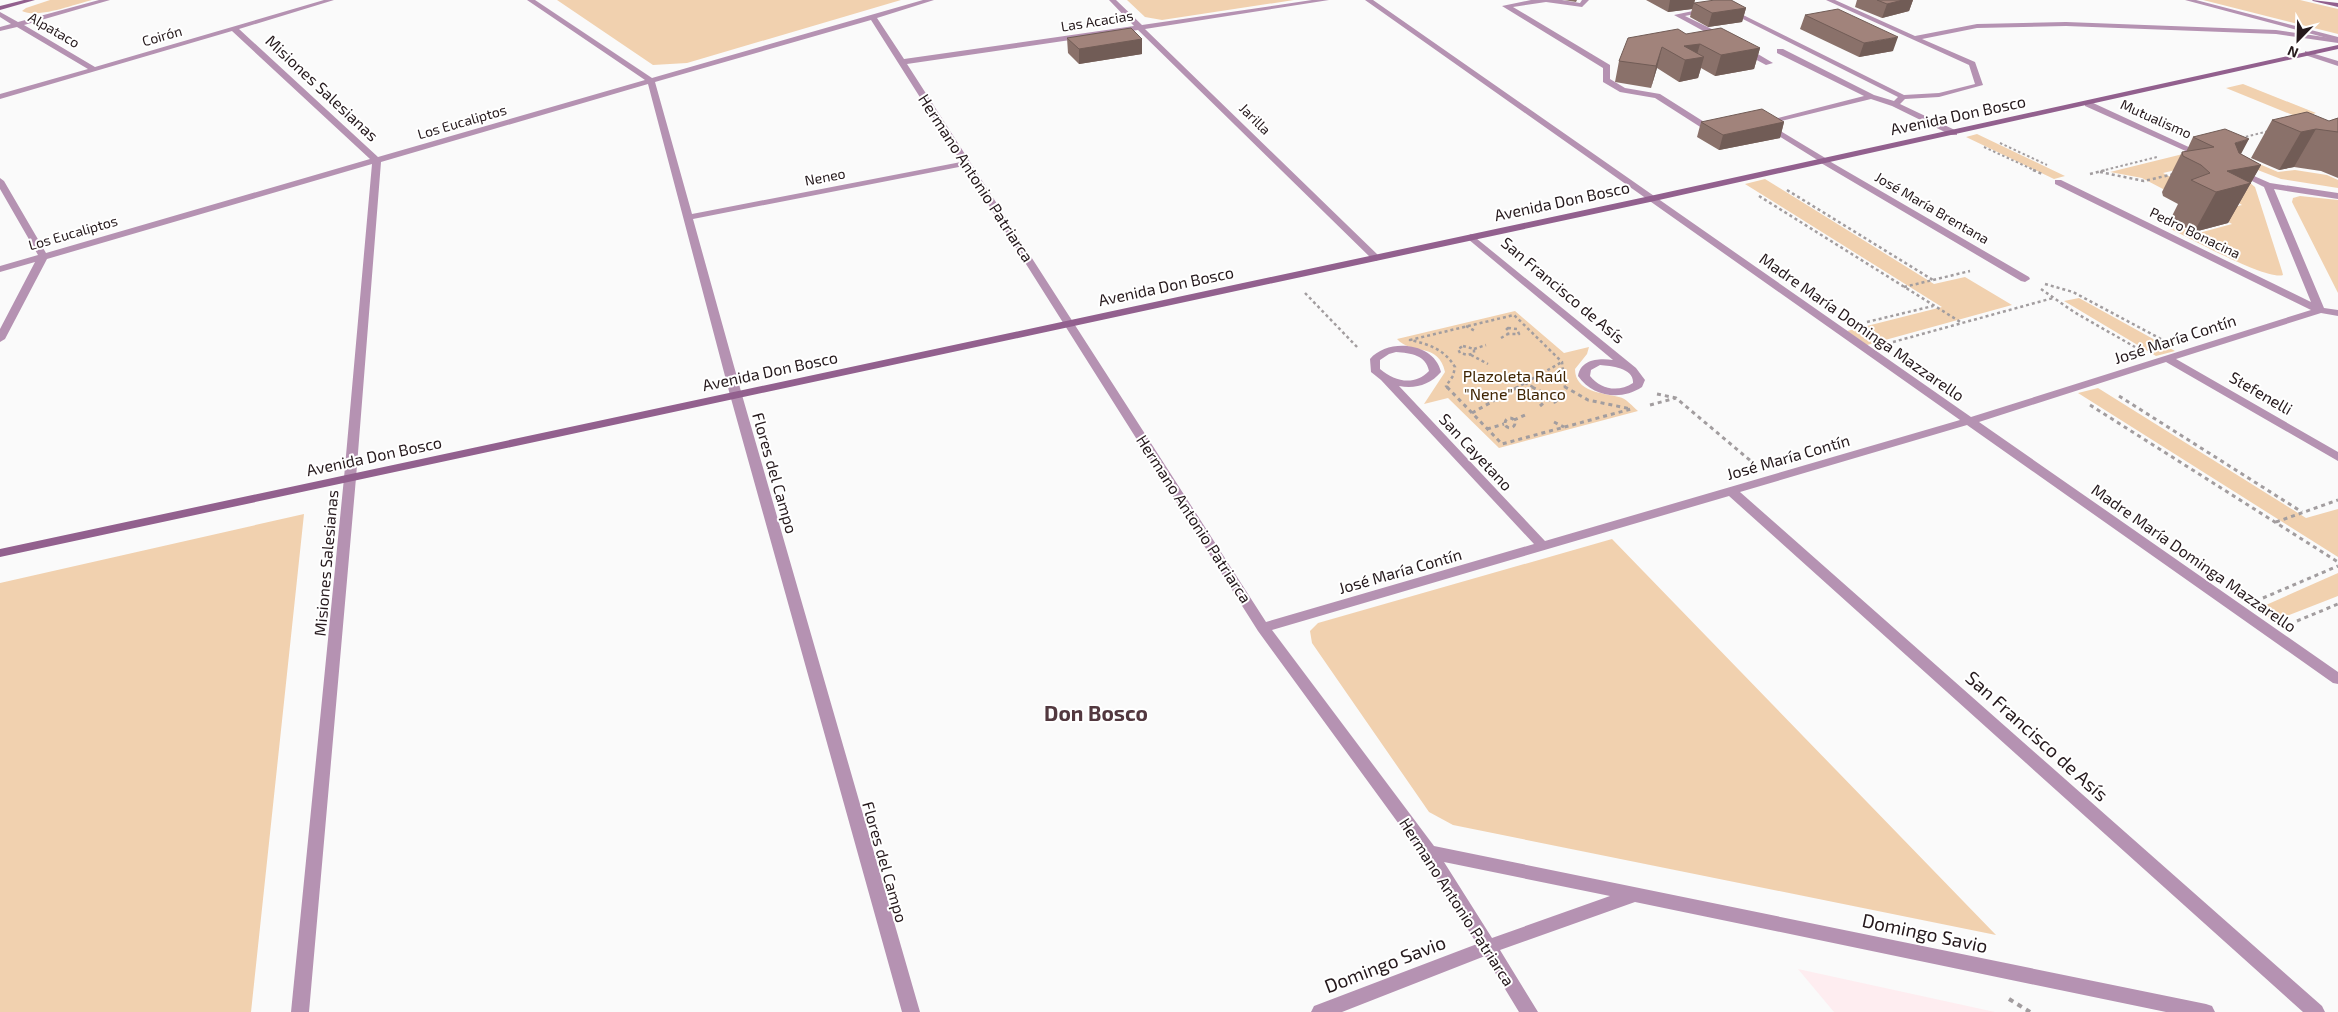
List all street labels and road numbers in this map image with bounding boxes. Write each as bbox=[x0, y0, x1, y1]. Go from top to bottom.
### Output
street label: Las Acacias bbox=[1059, 6, 1134, 35]
street label: Alpataco bbox=[26, 8, 83, 51]
street label: Coirón bbox=[140, 22, 184, 49]
street label: Misiones Salesianas bbox=[262, 31, 383, 145]
street label: Hermano Antonio Patriarca bbox=[915, 90, 1038, 265]
street label: Avenida Don Bosco bbox=[1888, 91, 2027, 138]
street label: Mutualismo bbox=[2118, 95, 2195, 142]
street label: Jarilla bbox=[1236, 99, 1275, 138]
street label: Los Eucaliptos bbox=[415, 101, 508, 142]
street label: Neneo bbox=[803, 164, 847, 189]
street label: José María Brentana bbox=[1872, 168, 1992, 247]
street label: Avenida Don Bosco bbox=[1492, 177, 1631, 224]
street label: Pedro Bonacina bbox=[2147, 203, 2243, 262]
street label: Los Eucaliptos bbox=[26, 212, 119, 253]
street label: San Francisco de Asís bbox=[1498, 233, 1629, 347]
street label: Madre María Dominga Mazzarello bbox=[1756, 248, 1968, 405]
street label: Avenida Don Bosco bbox=[1096, 262, 1235, 309]
street label: José María Contín bbox=[2111, 310, 2238, 367]
street label: Avenida Don Bosco bbox=[700, 347, 839, 394]
street label: Stefenelli bbox=[2226, 367, 2296, 418]
street label: San Cayetano bbox=[1436, 409, 1517, 494]
street label: Flores del Campo bbox=[749, 410, 802, 536]
street label: José María Contín bbox=[1724, 430, 1852, 483]
street label: Hermano Antonio Patriarca bbox=[1133, 431, 1256, 606]
street label: Avenida Don Bosco bbox=[304, 432, 443, 479]
street label: Madre María Dominga Mazzarello bbox=[2088, 479, 2300, 636]
street label: Misiones Salesianas bbox=[310, 489, 341, 637]
street label: José María Contín bbox=[1336, 544, 1464, 597]
street label: San Francisco de Asís bbox=[1961, 666, 2113, 806]
street label: Flores del Campo bbox=[859, 799, 912, 925]
street label: Hermano Antonio Patriarca bbox=[1396, 814, 1519, 989]
street label: Domingo Savio bbox=[1860, 908, 1990, 957]
street label: Domingo Savio bbox=[1321, 930, 1449, 997]

